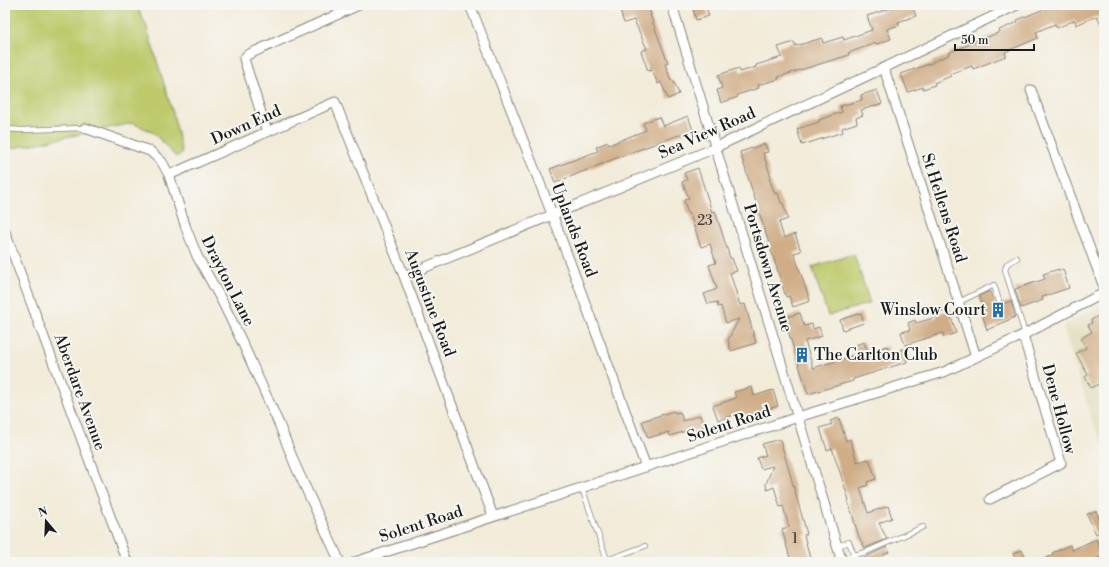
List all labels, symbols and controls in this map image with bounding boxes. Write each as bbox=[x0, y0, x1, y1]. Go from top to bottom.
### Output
scale bar bbox=[955, 26, 1034, 52]
text: 50 m bbox=[961, 33, 989, 48]
street label: Down End bbox=[208, 101, 284, 149]
street label: Sea View Road bbox=[655, 103, 759, 163]
street label: St Hellens Road bbox=[917, 151, 971, 265]
street label: Uplands Road bbox=[547, 180, 601, 280]
street label: Portsdown Avenue bbox=[739, 201, 797, 335]
house number: 23 bbox=[697, 212, 713, 230]
street label: Drayton Lane bbox=[197, 233, 259, 329]
street label: Augustine Road bbox=[400, 246, 460, 360]
place label: Winslow Court bbox=[879, 300, 986, 320]
building icon: Winslow Court bbox=[989, 301, 1007, 319]
street label: Aberdare Avenue bbox=[49, 330, 110, 453]
place label: The Carlton Club bbox=[814, 345, 938, 365]
building icon: The Carlton Club bbox=[793, 346, 811, 364]
street label: Dene Hollow bbox=[1037, 362, 1081, 457]
street label: Solent Road bbox=[685, 401, 773, 447]
north arrow bbox=[26, 501, 66, 541]
street label: Solent Road bbox=[377, 501, 465, 547]
text: N bbox=[37, 504, 50, 521]
house number: 1 bbox=[792, 530, 798, 548]

